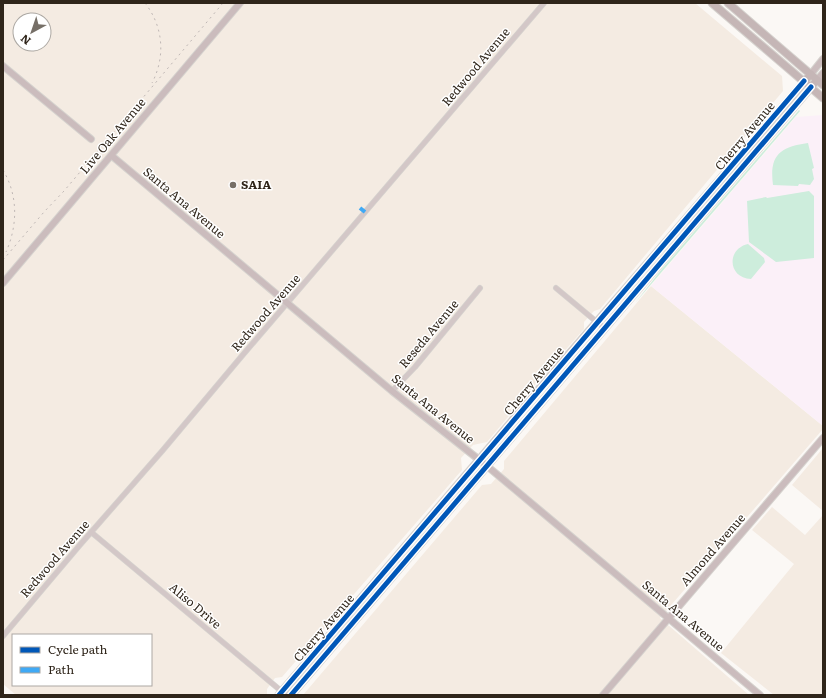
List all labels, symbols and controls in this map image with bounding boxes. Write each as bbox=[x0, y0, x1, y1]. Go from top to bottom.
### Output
north arrow bbox=[12, 12, 52, 52]
street label: Redwood Avenue bbox=[437, 23, 514, 110]
text: N bbox=[16, 31, 34, 50]
street label: Live Oak Avenue bbox=[75, 94, 149, 177]
street label: Cherry Avenue bbox=[710, 97, 778, 174]
street label: Santa Ana Avenue bbox=[140, 163, 230, 242]
place label: SAIA bbox=[241, 175, 271, 193]
marker: SAIA bbox=[228, 180, 238, 190]
street label: Redwood Avenue bbox=[226, 270, 304, 355]
street label: Reseda Avenue bbox=[394, 295, 462, 371]
street label: Cherry Avenue bbox=[499, 342, 567, 419]
street label: Santa Ana Avenue bbox=[388, 369, 479, 447]
street label: Almond Avenue bbox=[676, 509, 749, 590]
street label: Redwood Avenue bbox=[15, 516, 93, 601]
street label: Santa Ana Avenue bbox=[639, 576, 729, 655]
street label: Aliso Drive bbox=[166, 578, 226, 632]
street label: Cherry Avenue bbox=[289, 589, 358, 665]
legend bbox=[12, 634, 152, 686]
text: Cycle path bbox=[48, 640, 108, 658]
text: Path bbox=[48, 660, 74, 678]

